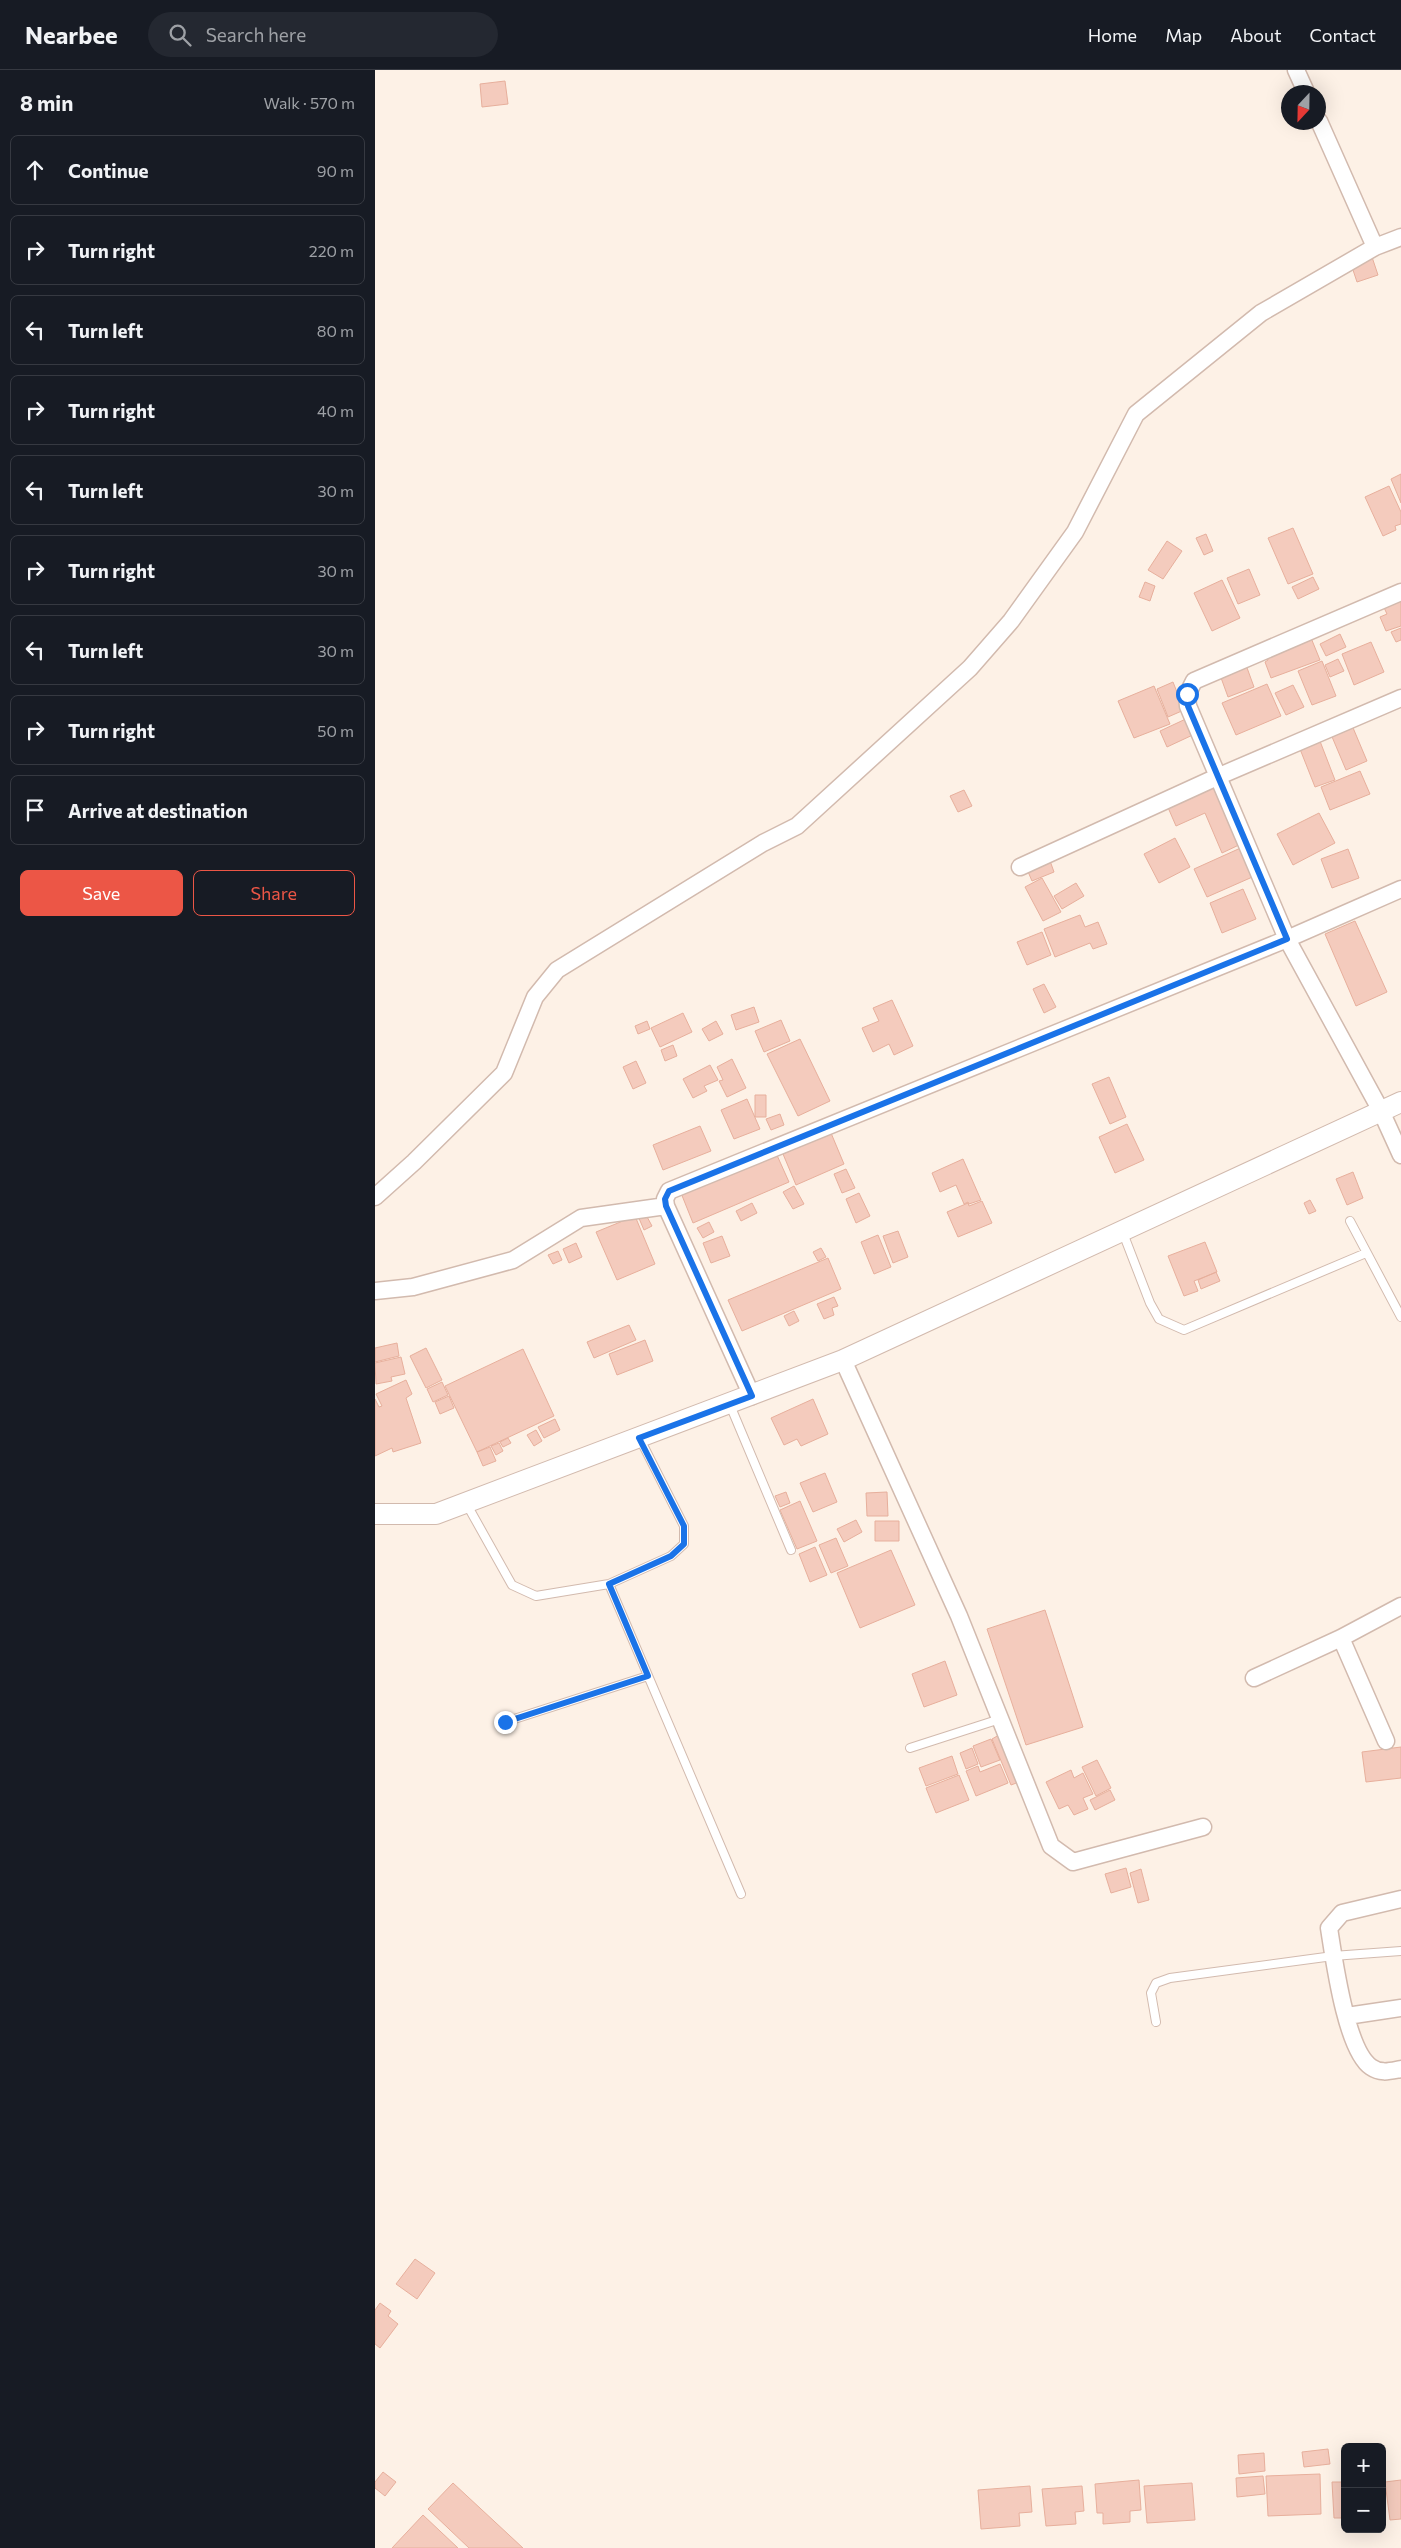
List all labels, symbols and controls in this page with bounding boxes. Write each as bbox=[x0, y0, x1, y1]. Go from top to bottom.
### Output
search box bbox=[148, 12, 498, 57]
text: Nearbee bbox=[25, 20, 118, 49]
icon: search bbox=[166, 21, 194, 49]
text: Search here bbox=[206, 23, 306, 46]
text: Home bbox=[1088, 24, 1137, 46]
text: Map bbox=[1165, 24, 1202, 46]
text: About bbox=[1230, 24, 1282, 46]
text: Contact bbox=[1310, 24, 1376, 46]
north arrow bbox=[1281, 85, 1326, 130]
text: 8 min bbox=[20, 90, 73, 115]
text: Walk · 570 m bbox=[263, 93, 355, 112]
icon: ahead bbox=[21, 156, 49, 184]
text: Continue bbox=[68, 159, 148, 182]
text: 90 m bbox=[317, 161, 354, 180]
icon: right bbox=[21, 236, 49, 264]
text: Turn right bbox=[68, 239, 155, 262]
text: 220 m bbox=[309, 241, 354, 260]
icon: left bbox=[21, 316, 49, 344]
text: Turn left bbox=[68, 319, 143, 342]
text: 80 m bbox=[317, 321, 354, 340]
icon: right bbox=[21, 396, 49, 424]
text: Turn right bbox=[68, 399, 155, 422]
text: 40 m bbox=[317, 401, 354, 420]
icon: left bbox=[21, 476, 49, 504]
text: Turn left bbox=[68, 479, 143, 502]
text: 30 m bbox=[317, 481, 354, 500]
icon: right bbox=[21, 556, 49, 584]
text: Turn right bbox=[68, 559, 155, 582]
text: 30 m bbox=[317, 561, 354, 580]
icon: left bbox=[21, 636, 49, 664]
text: Turn left bbox=[68, 639, 143, 662]
text: 30 m bbox=[317, 641, 354, 660]
route start bbox=[1176, 683, 1199, 706]
icon: right bbox=[21, 716, 49, 744]
text: Turn right bbox=[68, 719, 155, 742]
text: 50 m bbox=[317, 721, 354, 740]
icon: arrive bbox=[21, 796, 49, 824]
text: Arrive at destination bbox=[68, 799, 248, 822]
button: Save bbox=[20, 870, 183, 916]
button: Share bbox=[193, 870, 355, 916]
route end bbox=[494, 1711, 517, 1734]
map controls bbox=[1341, 2443, 1386, 2533]
button: + bbox=[1341, 2443, 1386, 2488]
button: − bbox=[1341, 2488, 1386, 2533]

